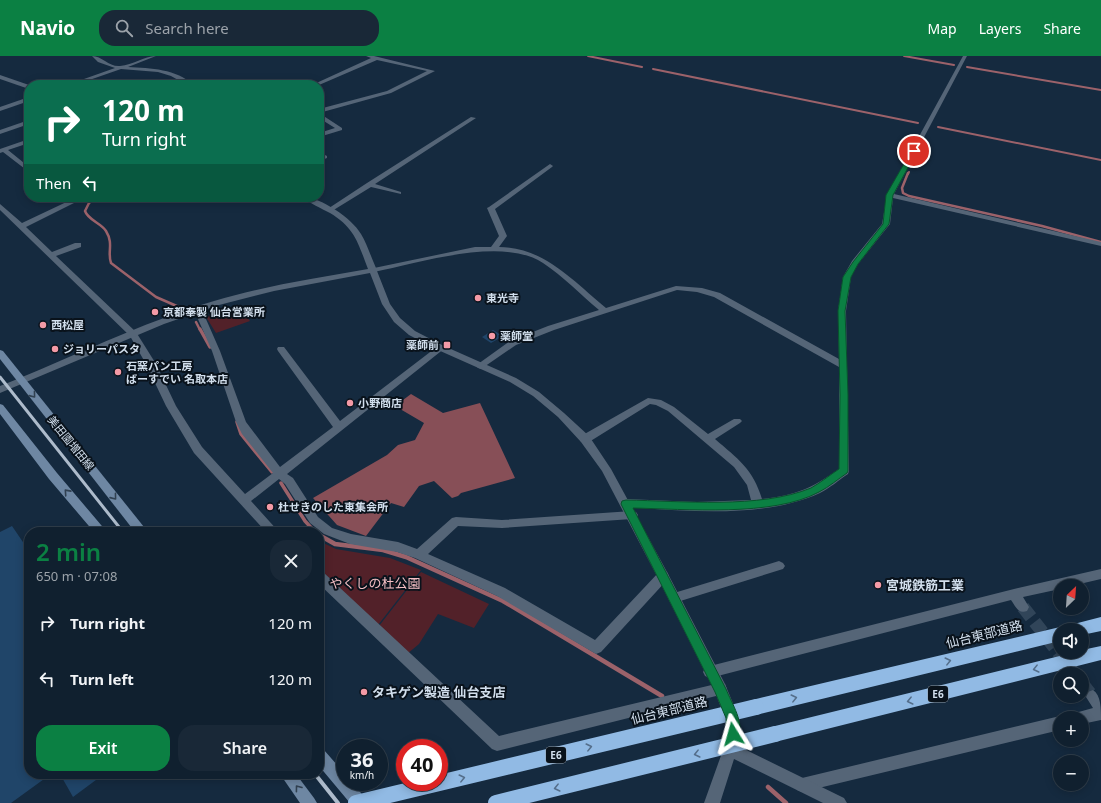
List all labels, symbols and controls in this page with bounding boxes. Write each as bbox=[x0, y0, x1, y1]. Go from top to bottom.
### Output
search box bbox=[99, 10, 379, 46]
text: Navio bbox=[20, 15, 75, 41]
icon: search bbox=[113, 17, 135, 39]
text: Search here bbox=[145, 18, 229, 38]
text: Map bbox=[928, 19, 957, 38]
text: Layers bbox=[979, 19, 1021, 38]
text: Share bbox=[1043, 19, 1081, 38]
text: 120 m bbox=[102, 91, 185, 129]
icon: right bbox=[36, 96, 88, 148]
text: Turn right bbox=[102, 127, 186, 151]
pin bbox=[897, 134, 931, 168]
icon: arrive bbox=[903, 140, 925, 162]
icon: left bbox=[79, 172, 101, 194]
text: Then bbox=[36, 173, 71, 193]
place label: 東光寺 bbox=[486, 290, 519, 305]
marker: 東光寺 bbox=[473, 293, 483, 303]
place label: 京都奉製 仙台営業所 bbox=[163, 304, 265, 319]
marker: 京都奉製 仙台営業所 bbox=[150, 307, 160, 317]
place label: 西松屋 bbox=[51, 317, 84, 332]
marker: 西松屋 bbox=[38, 320, 48, 330]
place label: 薬師堂 bbox=[500, 328, 533, 343]
marker: 薬師堂 bbox=[487, 331, 497, 341]
place label: 薬師前 bbox=[406, 337, 439, 352]
marker: 薬師前 bbox=[442, 340, 452, 350]
place label: ジョリーパスタ bbox=[63, 341, 140, 356]
marker: ジョリーパスタ bbox=[50, 344, 60, 354]
place label: 石窯パン工房 ばーすでい 名取本店 bbox=[126, 358, 228, 386]
marker: 石窯パン工房 ばーすでい 名取本店 bbox=[113, 367, 123, 377]
one-way arrow bbox=[28, 391, 35, 398]
place label: 小野商店 bbox=[358, 395, 402, 410]
marker: 小野商店 bbox=[345, 398, 355, 408]
street label: 美田園増田線 bbox=[45, 412, 98, 473]
one-way arrow bbox=[64, 489, 72, 497]
one-way arrow bbox=[109, 492, 116, 499]
place label: 杜せきのした東集会所 bbox=[278, 499, 388, 514]
marker: 杜せきのした東集会所 bbox=[265, 502, 275, 512]
text: 2 min bbox=[36, 535, 101, 568]
button: close bbox=[270, 540, 312, 582]
text: 650 m · 07:08 bbox=[36, 567, 117, 585]
park label: やくしの杜公園 bbox=[329, 574, 421, 592]
place label: 宮城鉄筋工業 bbox=[886, 576, 964, 594]
north arrow bbox=[1053, 579, 1089, 615]
map controls bbox=[1053, 579, 1089, 791]
marker: 宮城鉄筋工業 bbox=[873, 580, 883, 590]
icon: right bbox=[36, 612, 58, 634]
text: Turn right bbox=[70, 613, 145, 633]
text: 120 m bbox=[268, 613, 312, 633]
street label: 仙台東部道路 bbox=[944, 616, 1024, 652]
button: sound bbox=[1053, 623, 1089, 659]
one-way arrow bbox=[944, 657, 951, 665]
one-way arrow bbox=[1033, 665, 1039, 673]
button: search bbox=[1053, 667, 1089, 703]
icon: left bbox=[36, 668, 58, 690]
text: Turn left bbox=[70, 669, 134, 689]
text: 120 m bbox=[268, 669, 312, 689]
place label: タキゲン製造 仙台支店 bbox=[372, 683, 505, 701]
road number: E6 bbox=[928, 686, 948, 702]
marker: タキゲン製造 仙台支店 bbox=[359, 687, 369, 697]
street label: 仙台東部道路 bbox=[629, 692, 709, 728]
one-way arrow bbox=[791, 694, 797, 702]
one-way arrow bbox=[907, 696, 913, 704]
button: + bbox=[1053, 711, 1089, 747]
position arrow bbox=[712, 713, 754, 755]
button: Exit bbox=[36, 725, 170, 771]
button: Share bbox=[178, 725, 312, 771]
speed limit sign: 40 bbox=[396, 739, 448, 791]
one-way arrow bbox=[585, 743, 592, 752]
text: 36 bbox=[351, 746, 373, 773]
road number: E6 bbox=[546, 747, 566, 763]
one-way arrow bbox=[694, 749, 700, 757]
button: − bbox=[1053, 755, 1089, 791]
text: km/h bbox=[350, 768, 374, 782]
one-way arrow bbox=[459, 774, 465, 782]
one-way arrow bbox=[554, 783, 561, 792]
one-way arrow bbox=[296, 786, 303, 793]

